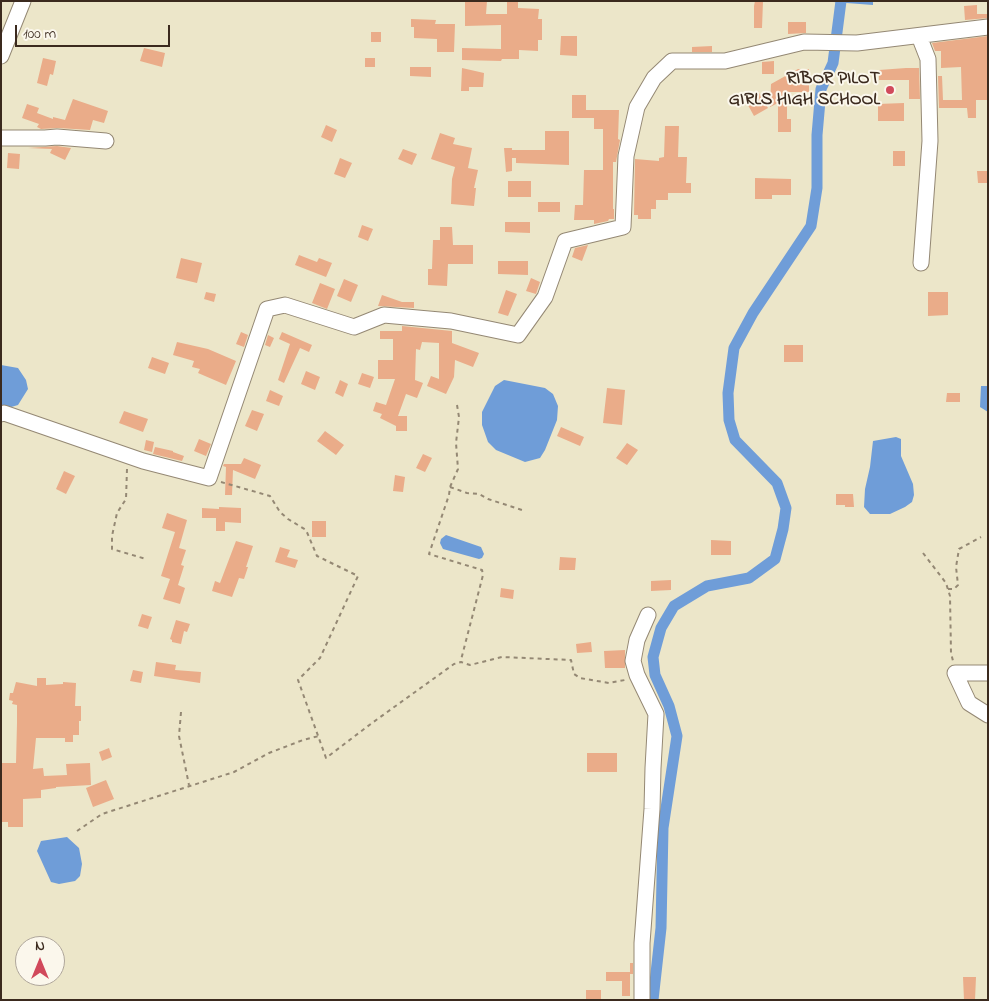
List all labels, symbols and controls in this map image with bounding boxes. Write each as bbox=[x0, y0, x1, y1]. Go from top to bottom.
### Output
scale bar bbox=[18, 15, 172, 47]
text: 100 m bbox=[23, 23, 56, 45]
place label: RIBOR PILOT GIRLS HIGH SCHOOL bbox=[729, 69, 880, 112]
marker: RIBOR PILOT GIRLS HIGH SCHOOL bbox=[884, 84, 896, 96]
north arrow bbox=[15, 936, 65, 986]
text: N bbox=[35, 936, 45, 957]

